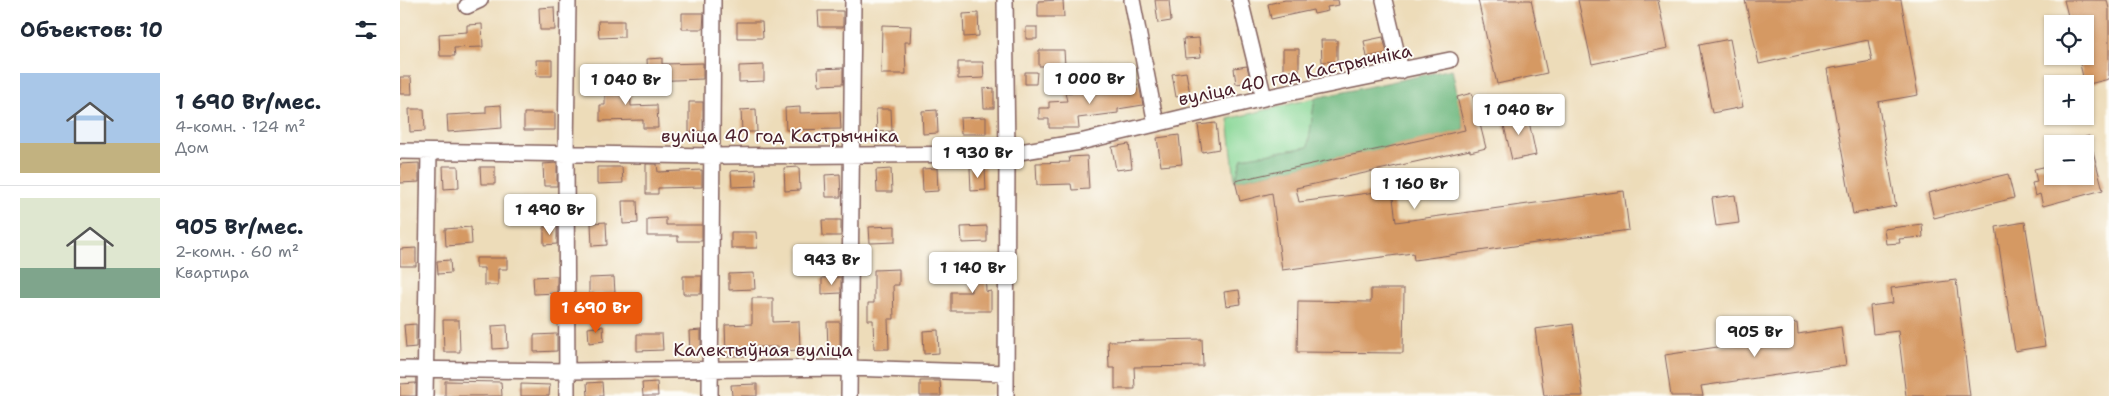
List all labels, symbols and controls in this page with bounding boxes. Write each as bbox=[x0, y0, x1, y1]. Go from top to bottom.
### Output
map controls bbox=[2044, 15, 2094, 185]
button: locate bbox=[2044, 15, 2094, 65]
text: Объектов: 10 bbox=[20, 16, 163, 44]
icon: filters bbox=[352, 16, 380, 44]
street label: вуліца 40 год Кастрычніка bbox=[1176, 39, 1414, 111]
pin: 1 000 Br bbox=[1038, 62, 1142, 105]
pin: 1 040 Br bbox=[574, 64, 678, 106]
text: 1 000 Br bbox=[1055, 68, 1125, 89]
text: 1 040 Br bbox=[591, 69, 661, 90]
button: + bbox=[2044, 75, 2094, 125]
text: 1 690 Br/мес. bbox=[175, 88, 321, 116]
icon: home bbox=[60, 93, 120, 153]
pin: 1 040 Br bbox=[1467, 94, 1571, 136]
text: 1 040 Br bbox=[1484, 99, 1554, 120]
text: 4-комн. · 124 m² bbox=[175, 116, 306, 137]
street label: вуліца 40 год Кастрычніка bbox=[661, 124, 899, 148]
button: − bbox=[2044, 135, 2094, 185]
pin: 1 930 Br bbox=[926, 136, 1030, 179]
text: Дом bbox=[175, 137, 209, 158]
text: 1 930 Br bbox=[943, 142, 1013, 163]
pin: 1 160 Br bbox=[1363, 168, 1467, 210]
text: 1 160 Br bbox=[1382, 173, 1448, 194]
pin: 1 490 Br bbox=[498, 194, 602, 236]
text: 1 490 Br bbox=[515, 199, 585, 220]
text: 905 Br/мес. bbox=[175, 213, 304, 241]
icon: home bbox=[60, 218, 120, 278]
text: 2-комн. · 60 m² bbox=[175, 241, 299, 262]
pin: 943 Br bbox=[791, 244, 873, 286]
text: 943 Br bbox=[804, 249, 860, 270]
pin: 1 140 Br bbox=[921, 252, 1025, 294]
text: 1 140 Br bbox=[940, 257, 1006, 278]
text: Квартира bbox=[175, 262, 249, 283]
pin: 1 690 Br bbox=[544, 292, 648, 334]
text: 1 690 Br bbox=[561, 297, 631, 318]
pin: 905 Br bbox=[1714, 316, 1796, 358]
text: 905 Br bbox=[1727, 321, 1783, 342]
street label: Калектыўная вуліца bbox=[673, 338, 853, 362]

